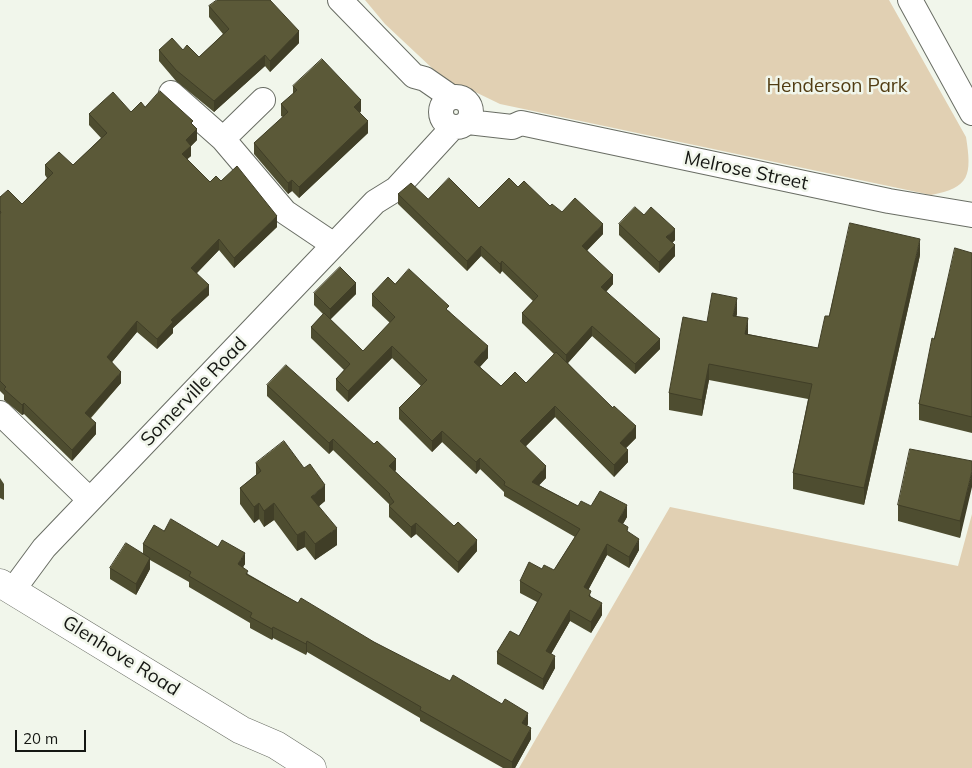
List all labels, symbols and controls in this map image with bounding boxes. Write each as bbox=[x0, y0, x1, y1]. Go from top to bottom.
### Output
park label: Henderson Park bbox=[767, 75, 907, 97]
street label: Melrose Street bbox=[682, 147, 810, 195]
street label: Somerville Road bbox=[136, 333, 252, 451]
street label: Glenhove Road bbox=[58, 611, 184, 701]
scale bar bbox=[18, 720, 89, 752]
text: 20 m bbox=[23, 729, 58, 748]

